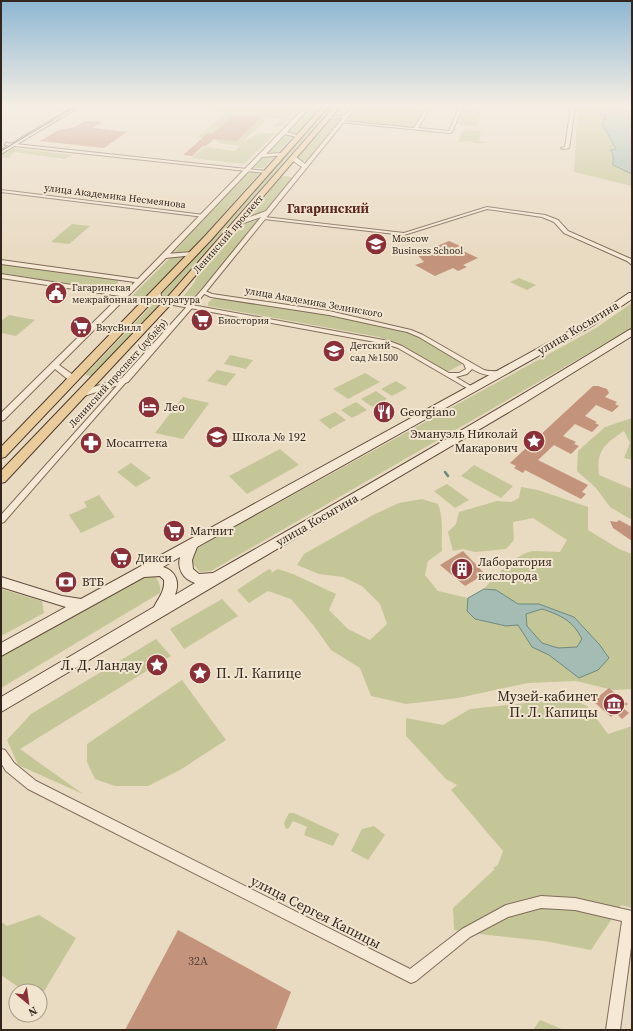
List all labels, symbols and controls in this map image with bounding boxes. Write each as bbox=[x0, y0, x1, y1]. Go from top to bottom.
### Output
street label: улица Академика Несмеянова bbox=[44, 181, 187, 211]
street label: Ленинский проспект bbox=[190, 191, 266, 276]
district label: Гагаринский bbox=[287, 200, 370, 217]
school or university icon: Moscow Business School bbox=[363, 231, 389, 257]
place label: Moscow Business School bbox=[392, 232, 463, 257]
public building icon: Гагаринская межрайонная прокуратура bbox=[43, 280, 69, 306]
place label: Гагаринская межрайонная прокуратура bbox=[72, 281, 201, 306]
street label: улица Академика Зелинского bbox=[244, 283, 384, 321]
street label: улица Косыгина bbox=[534, 297, 622, 359]
supermarket icon: Биостория bbox=[189, 307, 215, 333]
supermarket icon: ВкусВилл bbox=[68, 314, 94, 340]
place label: Биостория bbox=[218, 314, 269, 327]
street label: Ленинский проспект (дублёр) bbox=[66, 316, 170, 430]
place label: ВкусВилл bbox=[96, 321, 142, 334]
school or university icon: Детский сад №1500 bbox=[321, 338, 347, 364]
place label: Детский сад №1500 bbox=[350, 339, 398, 364]
hotel icon: Лео bbox=[136, 394, 162, 420]
place label: Лео bbox=[164, 399, 185, 415]
restaurant icon: Georgiano bbox=[371, 399, 397, 425]
place label: Georgiano bbox=[400, 404, 456, 420]
school or university icon: Школа № 192 bbox=[204, 424, 230, 450]
place label: Эмануэль Николай Макарович bbox=[410, 426, 518, 456]
place icon: Эмануэль Николай Макарович bbox=[521, 428, 547, 454]
place label: Школа № 192 bbox=[232, 429, 306, 445]
pharmacy icon: Мосаптека bbox=[78, 430, 104, 456]
place label: Мосаптека bbox=[106, 435, 168, 451]
street label: улица Косыгина bbox=[273, 490, 362, 550]
supermarket icon: Магнит bbox=[161, 518, 187, 544]
place label: Магнит bbox=[190, 523, 234, 539]
supermarket icon: Дикси bbox=[108, 545, 134, 571]
place label: Дикси bbox=[136, 550, 172, 566]
place label: Лаборатория кислорода bbox=[478, 554, 552, 584]
building icon: Лаборатория кислорода bbox=[449, 556, 475, 582]
bank icon: ВТБ bbox=[53, 569, 79, 595]
place label: ВТБ bbox=[82, 574, 105, 590]
place icon: Л. Д. Ландау bbox=[144, 652, 170, 678]
place label: Л. Д. Ландау bbox=[60, 655, 143, 675]
place icon: П. Л. Капице bbox=[187, 660, 213, 686]
place label: П. Л. Капице bbox=[216, 663, 301, 683]
place label: Музей-кабинет П. Л. Капицы bbox=[498, 686, 599, 722]
museum icon: Музей-кабинет П. Л. Капицы bbox=[601, 691, 627, 717]
street label: улица Сергея Капицы bbox=[247, 870, 385, 954]
house number: 32А bbox=[188, 953, 208, 969]
north arrow bbox=[8, 983, 48, 1023]
text: N bbox=[25, 1003, 40, 1020]

